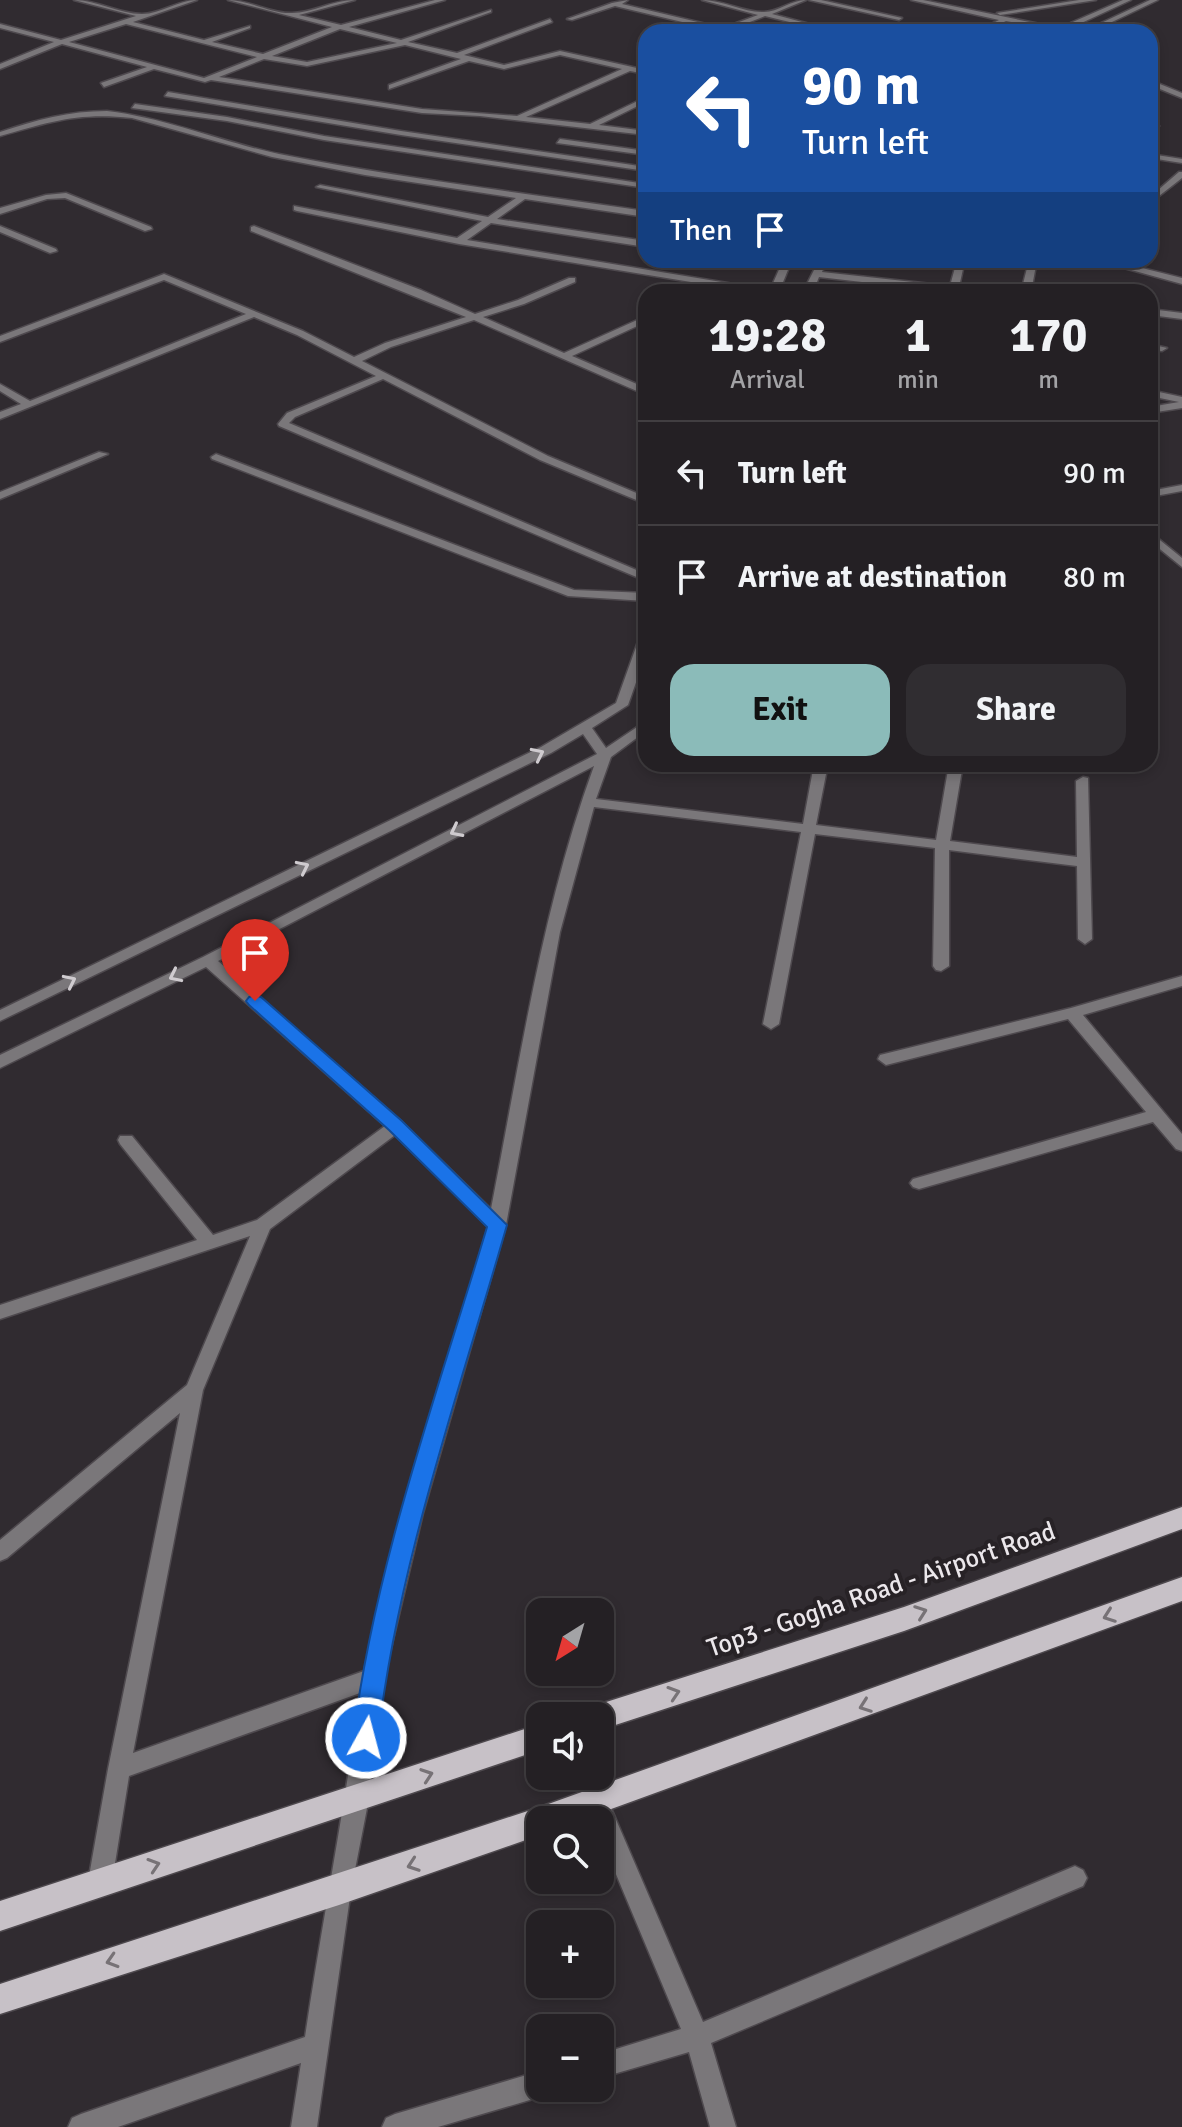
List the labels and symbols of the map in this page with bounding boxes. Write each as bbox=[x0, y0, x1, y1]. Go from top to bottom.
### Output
one-way arrow bbox=[529, 748, 544, 764]
one-way arrow bbox=[450, 821, 465, 837]
one-way arrow bbox=[295, 861, 310, 877]
pin bbox=[221, 919, 289, 1001]
one-way arrow bbox=[169, 966, 184, 982]
one-way arrow bbox=[62, 975, 76, 991]
street label: Top3 - Gogha Road - Airport Road bbox=[703, 1515, 1060, 1665]
north arrow bbox=[526, 1598, 614, 1686]
one-way arrow bbox=[913, 1606, 927, 1622]
one-way arrow bbox=[1103, 1606, 1117, 1623]
one-way arrow bbox=[667, 1687, 681, 1703]
position arrow bbox=[324, 1696, 408, 1780]
one-way arrow bbox=[859, 1696, 873, 1713]
one-way arrow bbox=[419, 1768, 433, 1784]
one-way arrow bbox=[407, 1855, 421, 1871]
one-way arrow bbox=[146, 1858, 160, 1874]
one-way arrow bbox=[106, 1952, 120, 1968]

